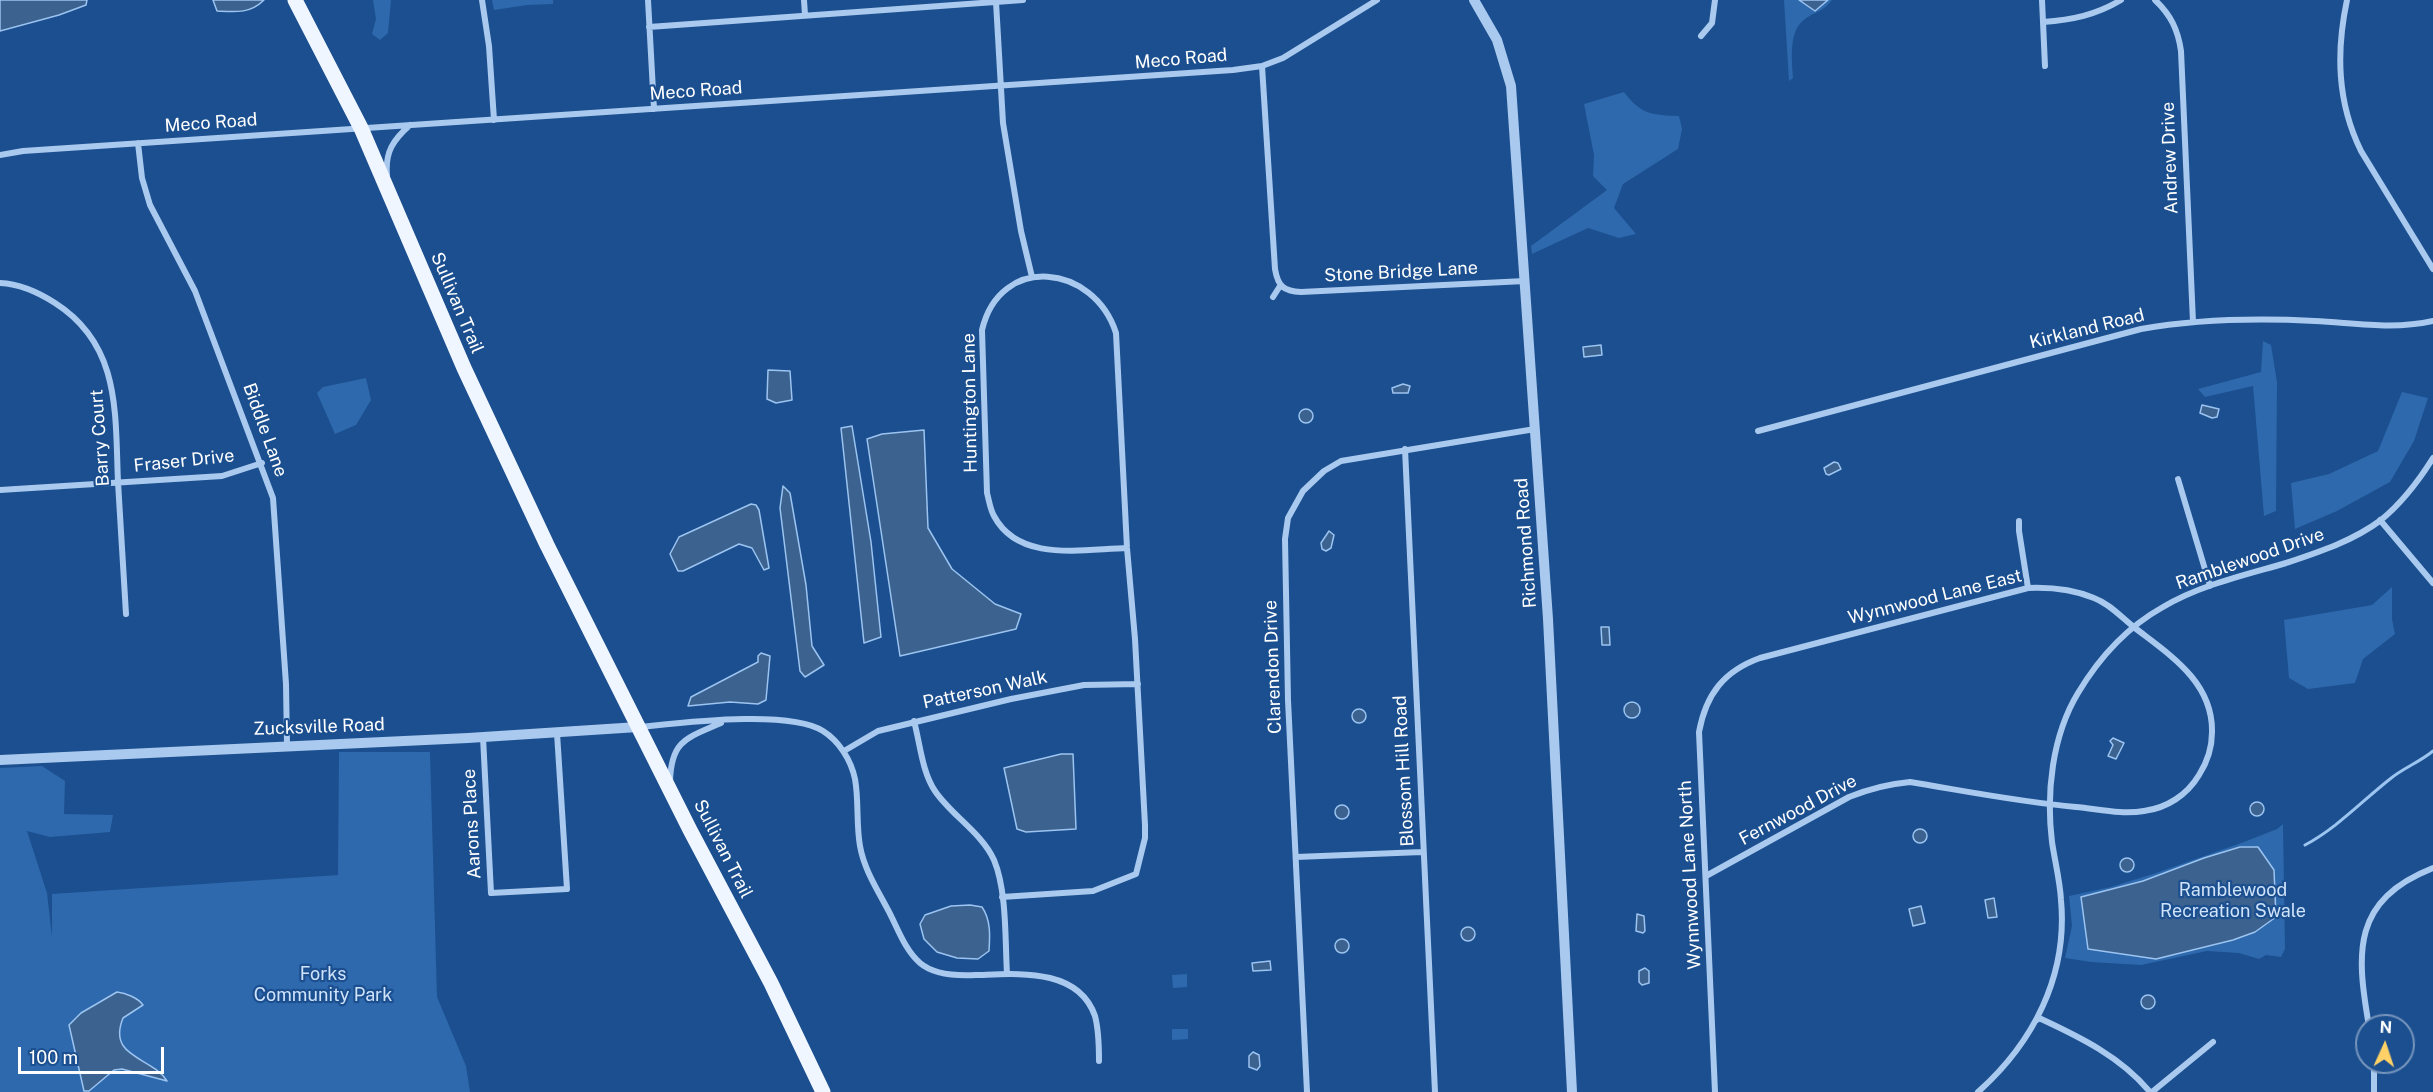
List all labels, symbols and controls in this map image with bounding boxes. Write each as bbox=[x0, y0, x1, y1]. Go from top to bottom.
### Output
street label: Meco Road bbox=[1134, 44, 1228, 74]
street label: Meco Road bbox=[649, 77, 743, 105]
street label: Andrew Drive bbox=[2157, 101, 2183, 215]
street label: Meco Road bbox=[164, 109, 258, 137]
street label: Sullivan Trail bbox=[426, 249, 488, 357]
street label: Stone Bridge Lane bbox=[1324, 257, 1478, 287]
street label: Kirkland Road bbox=[2027, 304, 2147, 354]
street label: Huntington Lane bbox=[958, 333, 982, 473]
street label: Biddle Lane bbox=[238, 380, 292, 480]
street label: Barry Court bbox=[86, 389, 114, 487]
street label: Fraser Drive bbox=[133, 445, 235, 477]
street label: Richmond Road bbox=[1511, 477, 1541, 609]
street label: Ramblewood Drive bbox=[2173, 523, 2327, 595]
street label: Wynnwood Lane East bbox=[1846, 565, 2024, 629]
street label: Clarendon Drive bbox=[1260, 600, 1286, 734]
street label: Patterson Walk bbox=[921, 666, 1049, 714]
street label: Blossom Hill Road bbox=[1389, 695, 1419, 847]
street label: Zucksville Road bbox=[253, 714, 385, 740]
street label: Aarons Place bbox=[458, 768, 486, 880]
street label: Fernwood Drive bbox=[1735, 770, 1861, 850]
street label: Wynnwood Lane North bbox=[1674, 780, 1706, 970]
street label: Sullivan Trail bbox=[689, 796, 757, 902]
park label: Ramblewood Recreation Swale bbox=[2160, 879, 2306, 922]
park label: Forks Community Park bbox=[254, 963, 392, 1006]
north arrow bbox=[2355, 1014, 2415, 1074]
text: N bbox=[2379, 1018, 2393, 1037]
scale bar bbox=[21, 1035, 166, 1073]
text: 100 m bbox=[29, 1047, 78, 1068]

